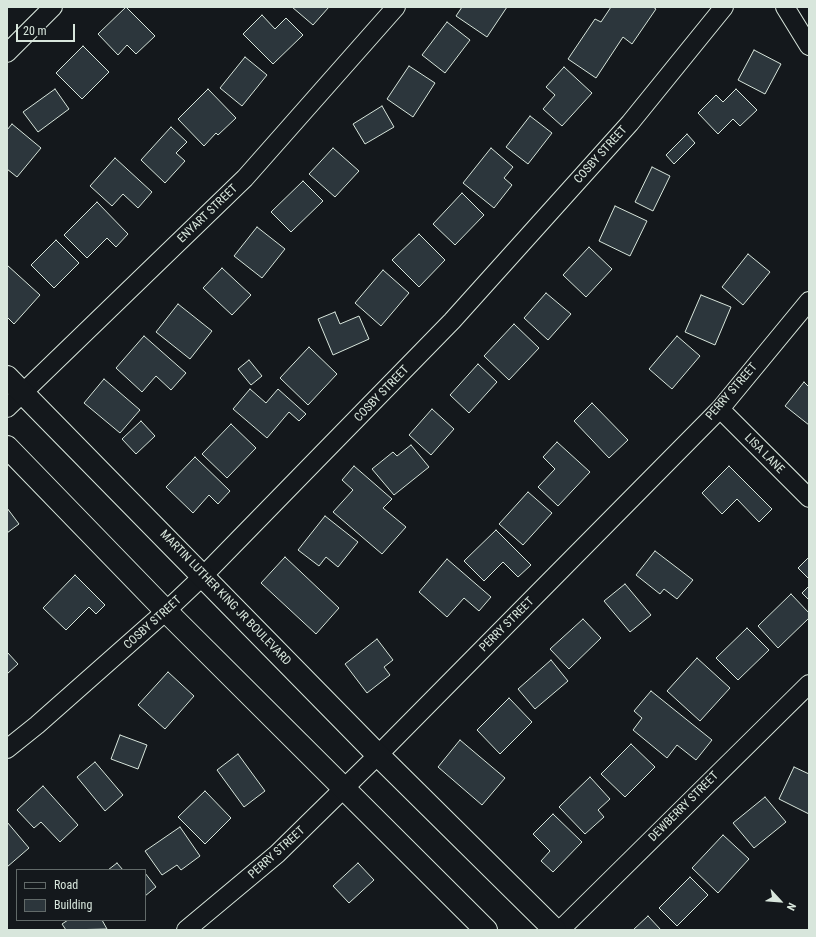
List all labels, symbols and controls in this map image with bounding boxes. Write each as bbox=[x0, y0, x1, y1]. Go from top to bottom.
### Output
scale bar bbox=[18, 16, 77, 42]
text: 20 m bbox=[23, 24, 47, 38]
street label: COSBY STREET bbox=[571, 123, 631, 187]
street label: ENYART STREET bbox=[175, 182, 241, 246]
street label: PERRY STREET bbox=[703, 360, 761, 424]
street label: COSBY STREET bbox=[352, 363, 412, 425]
street label: LISA LANE bbox=[741, 431, 787, 477]
street label: MARTIN LUTHER KING JR BOULEVARD bbox=[156, 527, 294, 669]
street label: COSBY STREET bbox=[121, 593, 185, 653]
street label: PERRY STREET bbox=[477, 595, 537, 655]
street label: DEWBERRY STREET bbox=[646, 769, 722, 845]
street label: PERRY STREET bbox=[246, 824, 308, 882]
legend bbox=[16, 869, 146, 921]
text: Road bbox=[54, 878, 78, 892]
north arrow bbox=[760, 881, 800, 921]
text: Building bbox=[54, 898, 92, 912]
text: N bbox=[784, 901, 799, 912]

